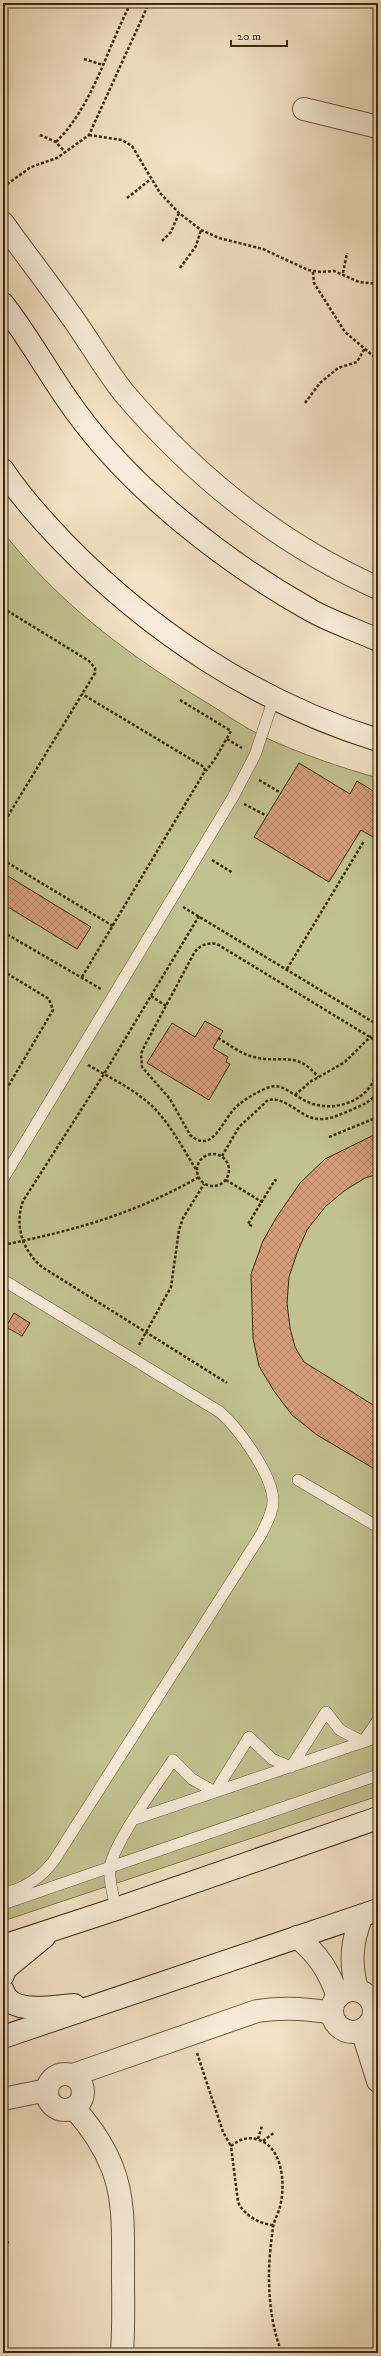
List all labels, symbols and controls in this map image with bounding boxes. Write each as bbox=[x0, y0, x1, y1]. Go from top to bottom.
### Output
scale bar bbox=[231, 22, 287, 48]
text: 20 m bbox=[237, 29, 261, 44]

